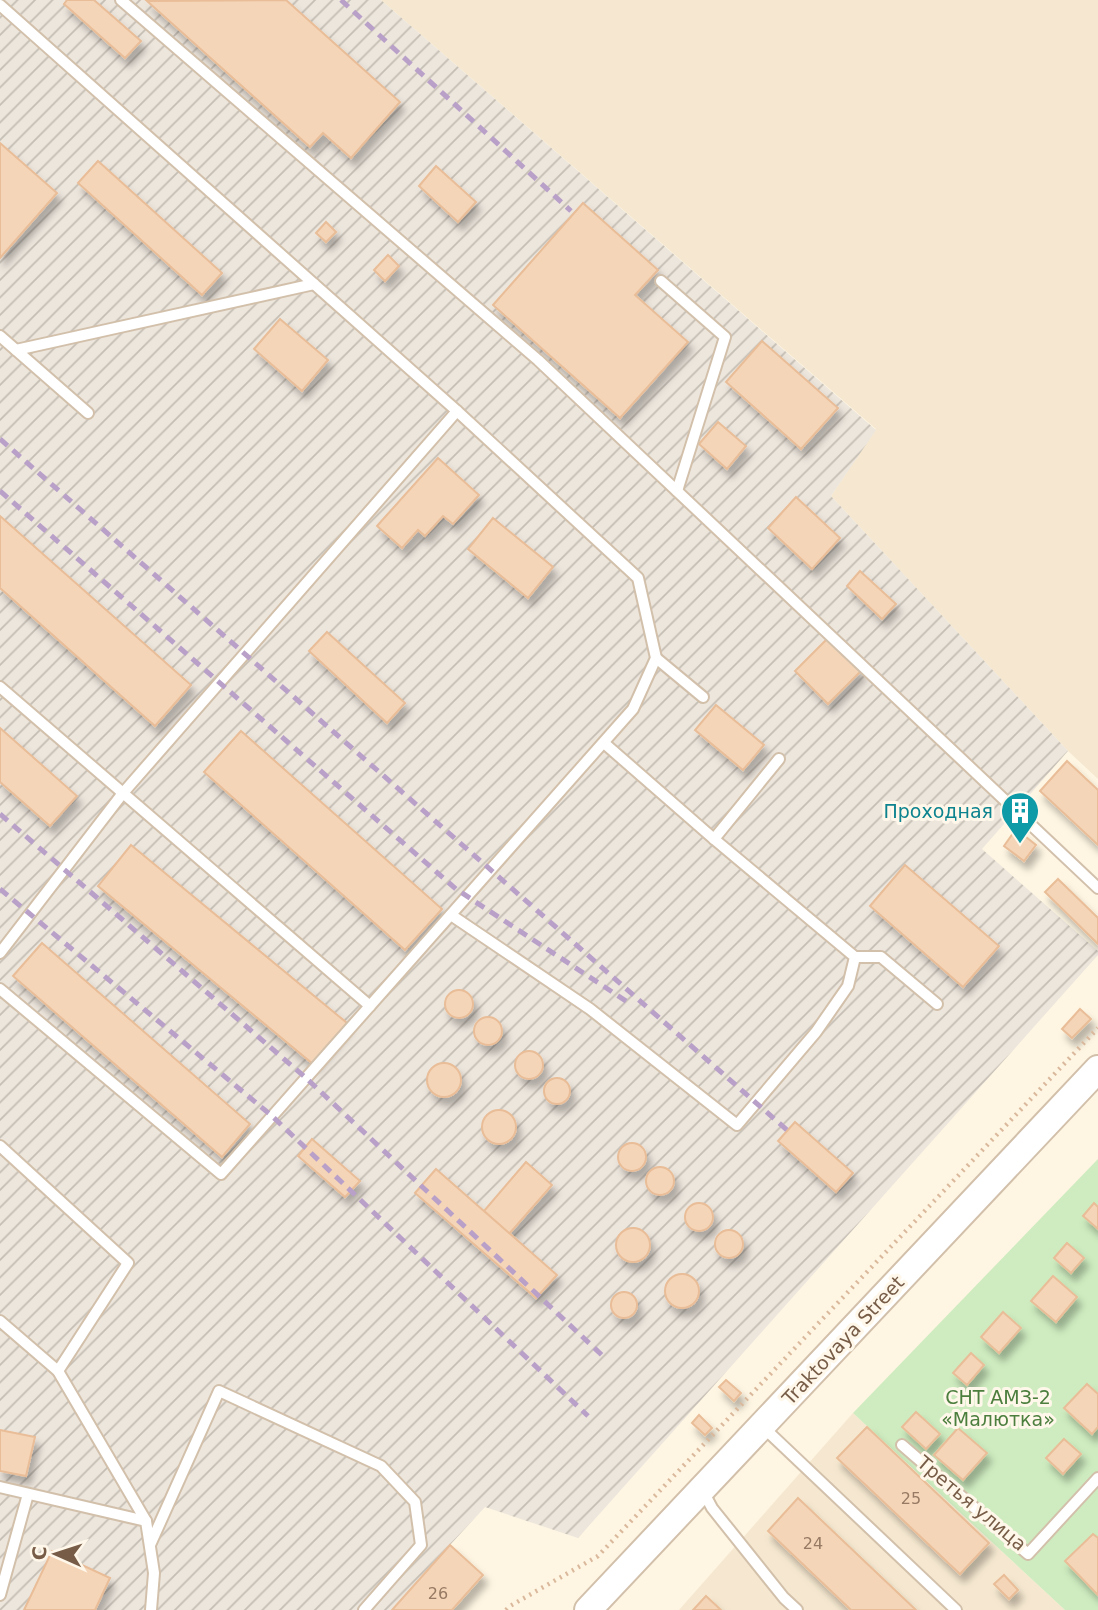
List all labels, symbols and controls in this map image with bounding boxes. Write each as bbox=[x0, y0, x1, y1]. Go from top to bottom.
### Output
building icon: Проходная bbox=[999, 790, 1041, 845]
place label: Проходная bbox=[884, 800, 993, 822]
street label: Traktovaya Street bbox=[777, 1271, 908, 1410]
park label: СНТ АМЗ-2 «Малютка» bbox=[941, 1386, 1055, 1430]
street label: Третья улица bbox=[912, 1450, 1031, 1555]
house number: 25 bbox=[901, 1489, 921, 1508]
north arrow bbox=[21, 1519, 91, 1589]
house number: 24 bbox=[803, 1534, 823, 1553]
text: С bbox=[28, 1546, 50, 1561]
house number: 26 bbox=[428, 1584, 448, 1603]

